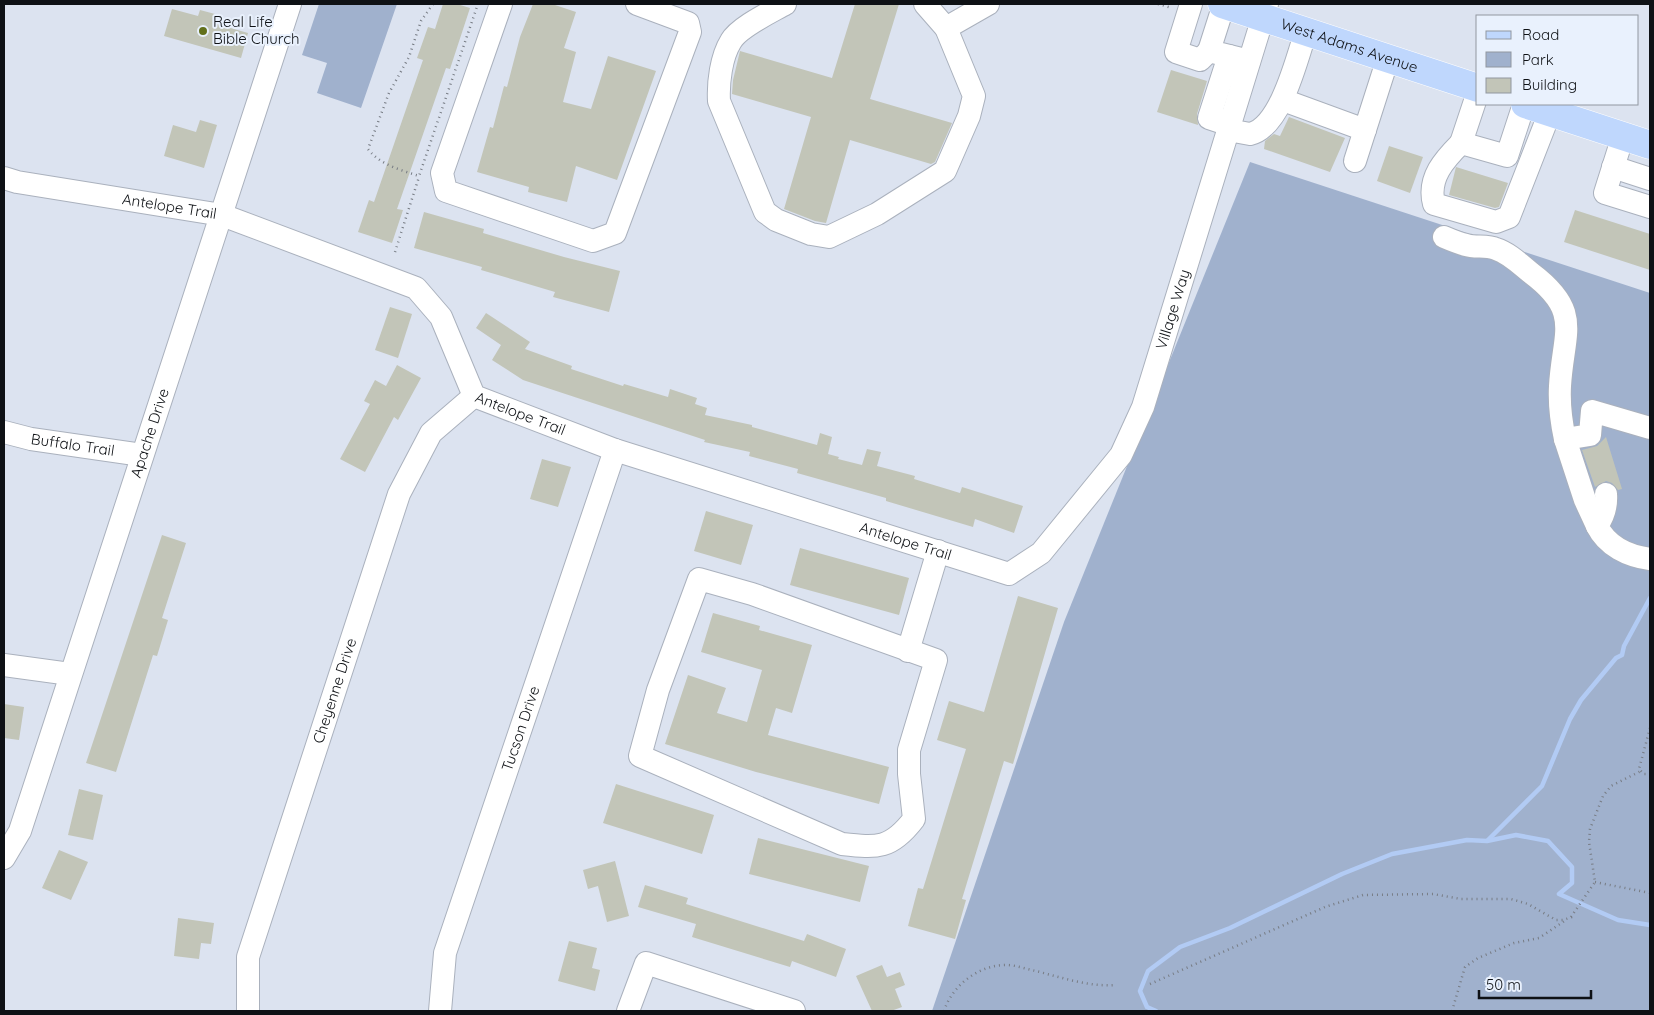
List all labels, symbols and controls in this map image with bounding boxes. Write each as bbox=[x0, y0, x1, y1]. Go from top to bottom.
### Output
place label: Real Life Bible Church bbox=[213, 12, 300, 48]
street label: West Adams Avenue bbox=[1279, 14, 1420, 77]
legend bbox=[1476, 15, 1639, 105]
marker: Real Life Bible Church bbox=[197, 25, 209, 37]
text: Road bbox=[1522, 25, 1559, 44]
text: Park bbox=[1522, 50, 1554, 69]
text: Building bbox=[1522, 75, 1577, 94]
street label: Antelope Trail bbox=[121, 189, 218, 223]
street label: Village Way bbox=[1151, 267, 1194, 352]
street label: Apache Drive bbox=[126, 386, 173, 480]
street label: Antelope Trail bbox=[472, 387, 568, 439]
street label: Buffalo Trail bbox=[30, 429, 116, 460]
street label: Antelope Trail bbox=[857, 518, 954, 564]
street label: Cheyenne Drive bbox=[308, 636, 360, 746]
street label: Tucson Drive bbox=[497, 683, 544, 774]
scale bar bbox=[1479, 968, 1592, 1000]
text: 50 m bbox=[1486, 975, 1521, 994]

